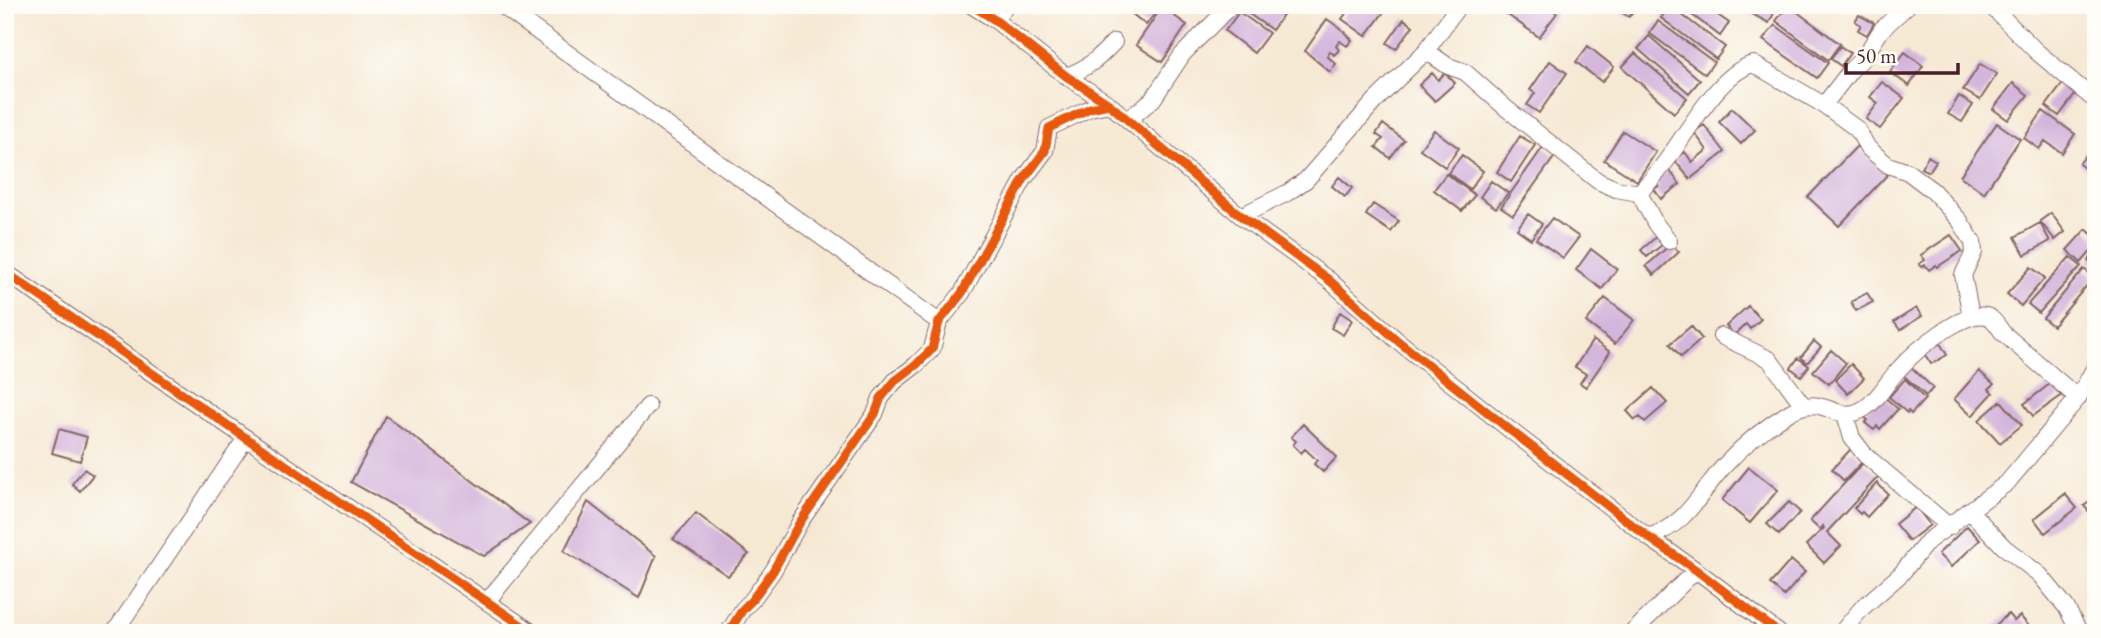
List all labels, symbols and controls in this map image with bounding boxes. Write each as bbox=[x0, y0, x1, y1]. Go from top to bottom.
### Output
scale bar bbox=[1846, 32, 1958, 76]
text: 50 m bbox=[1856, 42, 1897, 69]

